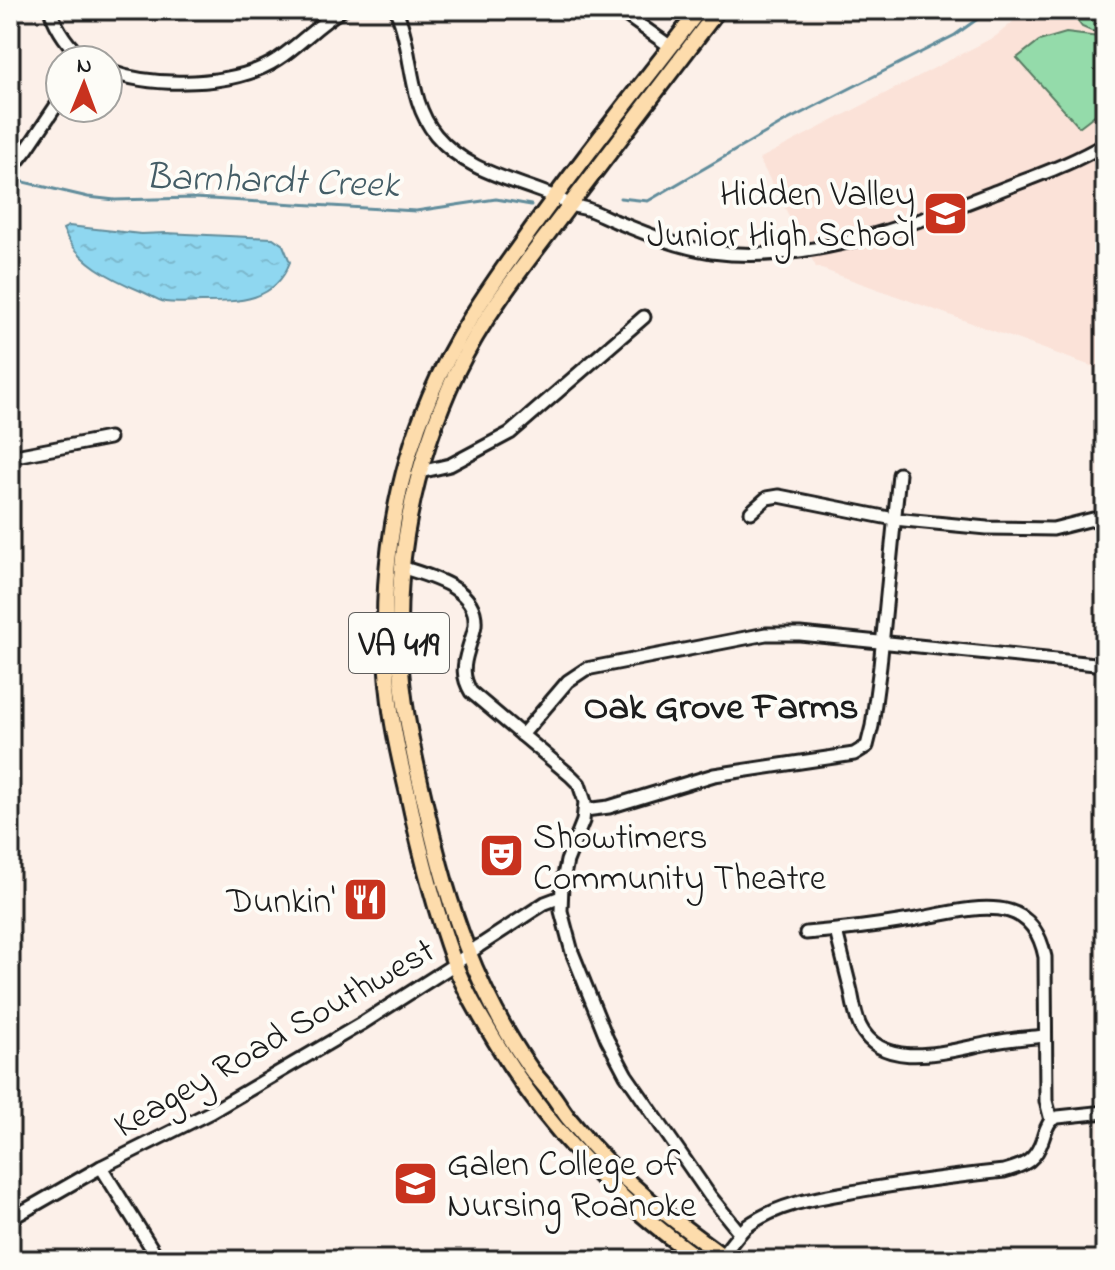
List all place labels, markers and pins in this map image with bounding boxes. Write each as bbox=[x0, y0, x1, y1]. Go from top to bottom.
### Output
place label: Hidden Valley Junior High School bbox=[647, 170, 915, 264]
school or university icon: Hidden Valley Junior High School bbox=[922, 189, 970, 237]
place label: Showtimers Community Theatre bbox=[533, 813, 827, 907]
theatre icon: Showtimers Community Theatre bbox=[478, 832, 526, 880]
restaurant icon: Dunkin' bbox=[342, 875, 390, 923]
place label: Dunkin' bbox=[226, 877, 335, 930]
place label: Galen College of Nursing Roanoke bbox=[447, 1140, 697, 1234]
school or university icon: Galen College of Nursing Roanoke bbox=[392, 1159, 440, 1207]

